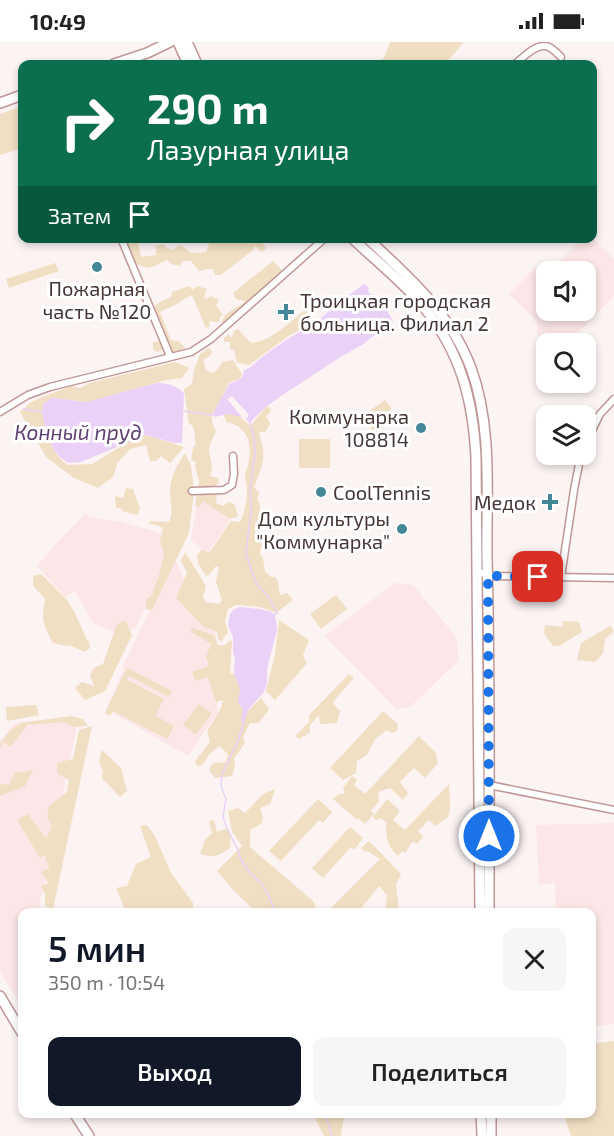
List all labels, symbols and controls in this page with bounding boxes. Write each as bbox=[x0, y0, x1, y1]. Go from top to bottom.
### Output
text: 10:49 bbox=[30, 8, 86, 34]
text: 290 m bbox=[147, 82, 269, 132]
icon: right bbox=[48, 84, 126, 162]
text: Лазурная улица bbox=[147, 133, 350, 165]
icon: arrive bbox=[123, 198, 156, 231]
text: Затем bbox=[48, 202, 111, 228]
marker: Пожарная часть №120 bbox=[90, 260, 104, 274]
map controls bbox=[536, 261, 596, 465]
button: sound bbox=[536, 261, 596, 321]
place label: Пожарная часть №120 bbox=[43, 276, 151, 323]
place label: Троицкая городская больница. Филиал 2 bbox=[300, 288, 491, 335]
marker: Троицкая городская больница. Филиал 2 bbox=[277, 303, 295, 321]
button: search bbox=[536, 333, 596, 393]
place label: Коммунарка 108814 bbox=[289, 404, 409, 451]
button: layers bbox=[536, 405, 596, 465]
water label: Конный пруд bbox=[14, 419, 142, 444]
marker: Коммунарка 108814 bbox=[414, 421, 428, 435]
place label: CoolTennis bbox=[333, 480, 431, 504]
marker: CoolTennis bbox=[314, 485, 328, 499]
place label: Медок bbox=[474, 490, 536, 514]
marker: Медок bbox=[541, 493, 559, 511]
place label: Дом культуры "Коммунарка" bbox=[256, 506, 390, 554]
marker: Дом культуры "Коммунарка" bbox=[395, 522, 409, 536]
pin bbox=[512, 551, 563, 602]
icon: arrive bbox=[521, 560, 554, 593]
position arrow bbox=[457, 804, 521, 868]
text: 5 мин bbox=[48, 926, 146, 969]
button: close bbox=[503, 928, 566, 991]
text: 350 m · 10:54 bbox=[48, 970, 165, 994]
button: Выход bbox=[48, 1037, 301, 1106]
button: Поделиться bbox=[313, 1037, 566, 1106]

